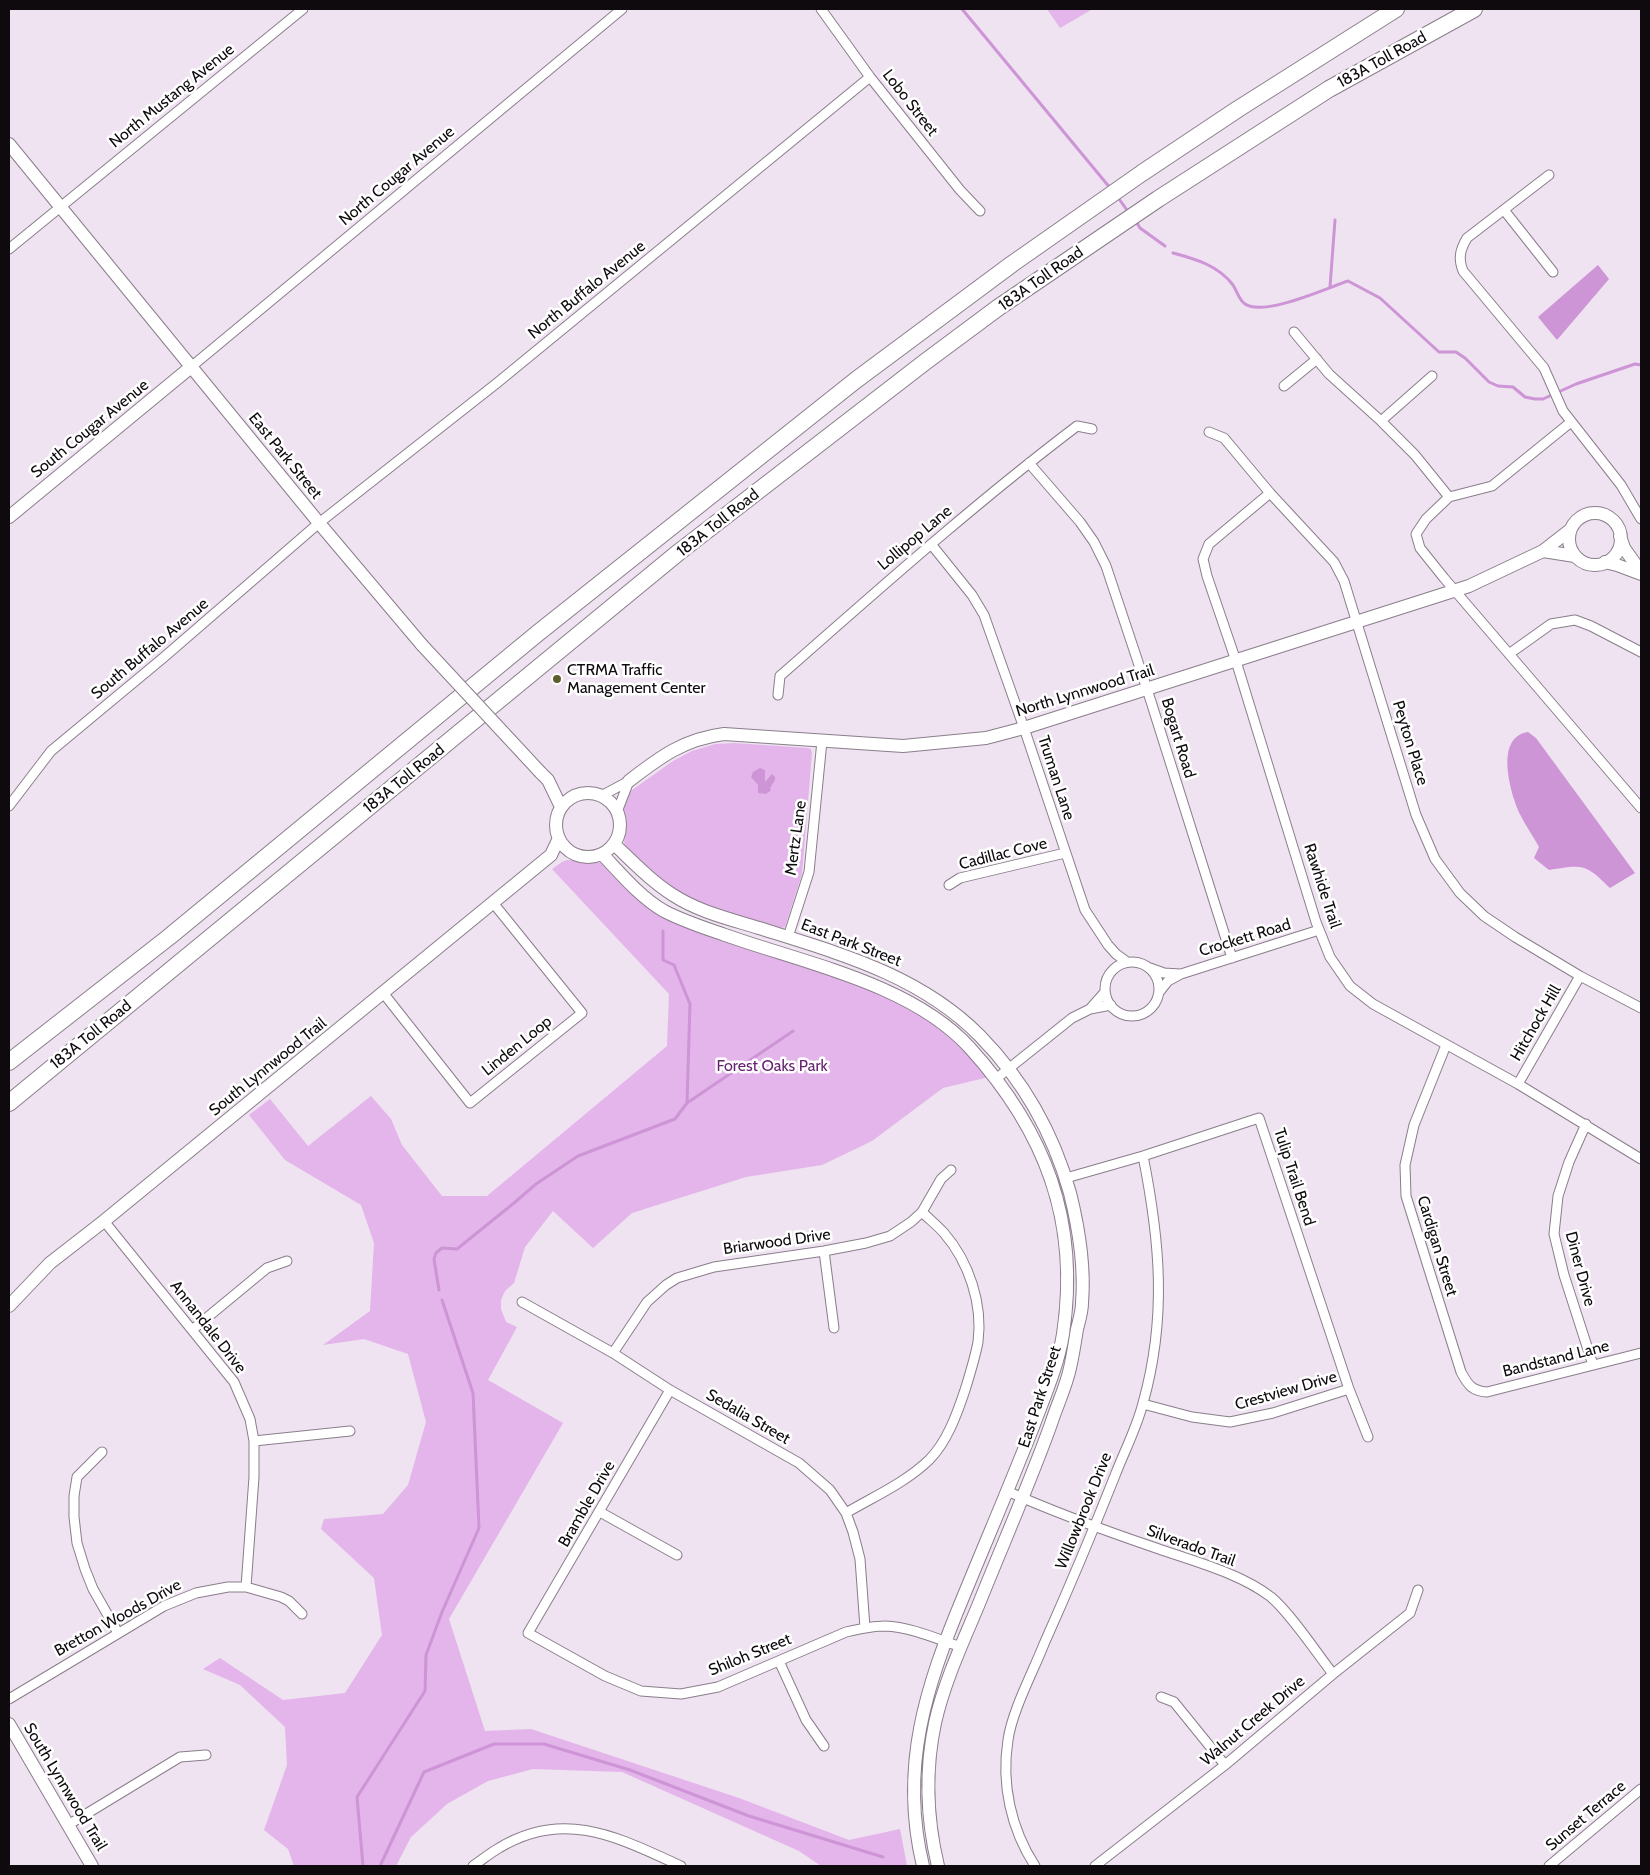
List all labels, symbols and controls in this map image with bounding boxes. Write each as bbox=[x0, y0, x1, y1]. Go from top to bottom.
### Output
street label: 183A Toll Road bbox=[1334, 28, 1430, 92]
street label: North Mustang Avenue bbox=[106, 40, 238, 152]
street label: Lobo Street bbox=[878, 66, 942, 140]
street label: North Cougar Avenue bbox=[336, 122, 458, 230]
street label: North Buffalo Avenue bbox=[524, 237, 650, 343]
street label: 183A Toll Road bbox=[995, 243, 1087, 315]
street label: South Cougar Avenue bbox=[27, 376, 153, 482]
street label: East Park Street bbox=[244, 409, 326, 503]
street label: 183A Toll Road bbox=[673, 485, 763, 561]
street label: Lollipop Lane bbox=[874, 502, 956, 574]
street label: South Buffalo Avenue bbox=[87, 594, 213, 704]
place label: CTRMA Traffic Management Center bbox=[567, 660, 706, 698]
street label: North Lynnwood Trail bbox=[1013, 661, 1157, 721]
marker: CTRMA Traffic Management Center bbox=[551, 673, 563, 685]
street label: Bogart Road bbox=[1157, 696, 1199, 780]
street label: Peyton Place bbox=[1388, 698, 1432, 788]
street label: Truman Lane bbox=[1033, 733, 1079, 823]
street label: 183A Toll Road bbox=[360, 740, 448, 818]
street label: Mertz Lane bbox=[781, 799, 811, 877]
street label: Cadillac Cove bbox=[957, 834, 1049, 874]
street label: Rawhide Trail bbox=[1299, 841, 1345, 931]
street label: East Park Street bbox=[798, 915, 904, 971]
street label: Crockett Road bbox=[1197, 915, 1293, 961]
street label: Hitchock Hill bbox=[1507, 982, 1565, 1064]
street label: 183A Toll Road bbox=[47, 996, 135, 1074]
street label: Linden Loop bbox=[478, 1012, 556, 1080]
street label: South Lynnwood Trail bbox=[205, 1014, 331, 1120]
park label: Forest Oaks Park bbox=[716, 1056, 828, 1076]
street label: Tulip Trail Bend bbox=[1269, 1126, 1319, 1228]
street label: Cardigan Street bbox=[1413, 1193, 1461, 1299]
street label: Briarwood Drive bbox=[722, 1225, 832, 1259]
street label: Diner Drive bbox=[1561, 1230, 1599, 1308]
street label: Annandale Drive bbox=[166, 1277, 250, 1377]
street label: Bandstand Lane bbox=[1501, 1336, 1611, 1382]
street label: East Park Street bbox=[1015, 1344, 1065, 1450]
street label: Crestview Drive bbox=[1233, 1367, 1339, 1415]
street label: Sedalia Street bbox=[703, 1385, 793, 1449]
street label: Willowbrook Drive bbox=[1052, 1450, 1116, 1572]
street label: Bramble Drive bbox=[555, 1457, 619, 1551]
street label: Silverado Trail bbox=[1144, 1521, 1238, 1571]
street label: Bretton Woods Drive bbox=[51, 1575, 185, 1661]
street label: Shiloh Street bbox=[706, 1630, 794, 1680]
street label: Walnut Creek Drive bbox=[1197, 1672, 1309, 1770]
street label: South Lynnwood Trail bbox=[19, 1720, 111, 1854]
street label: Sunset Terrace bbox=[1542, 1777, 1630, 1855]

